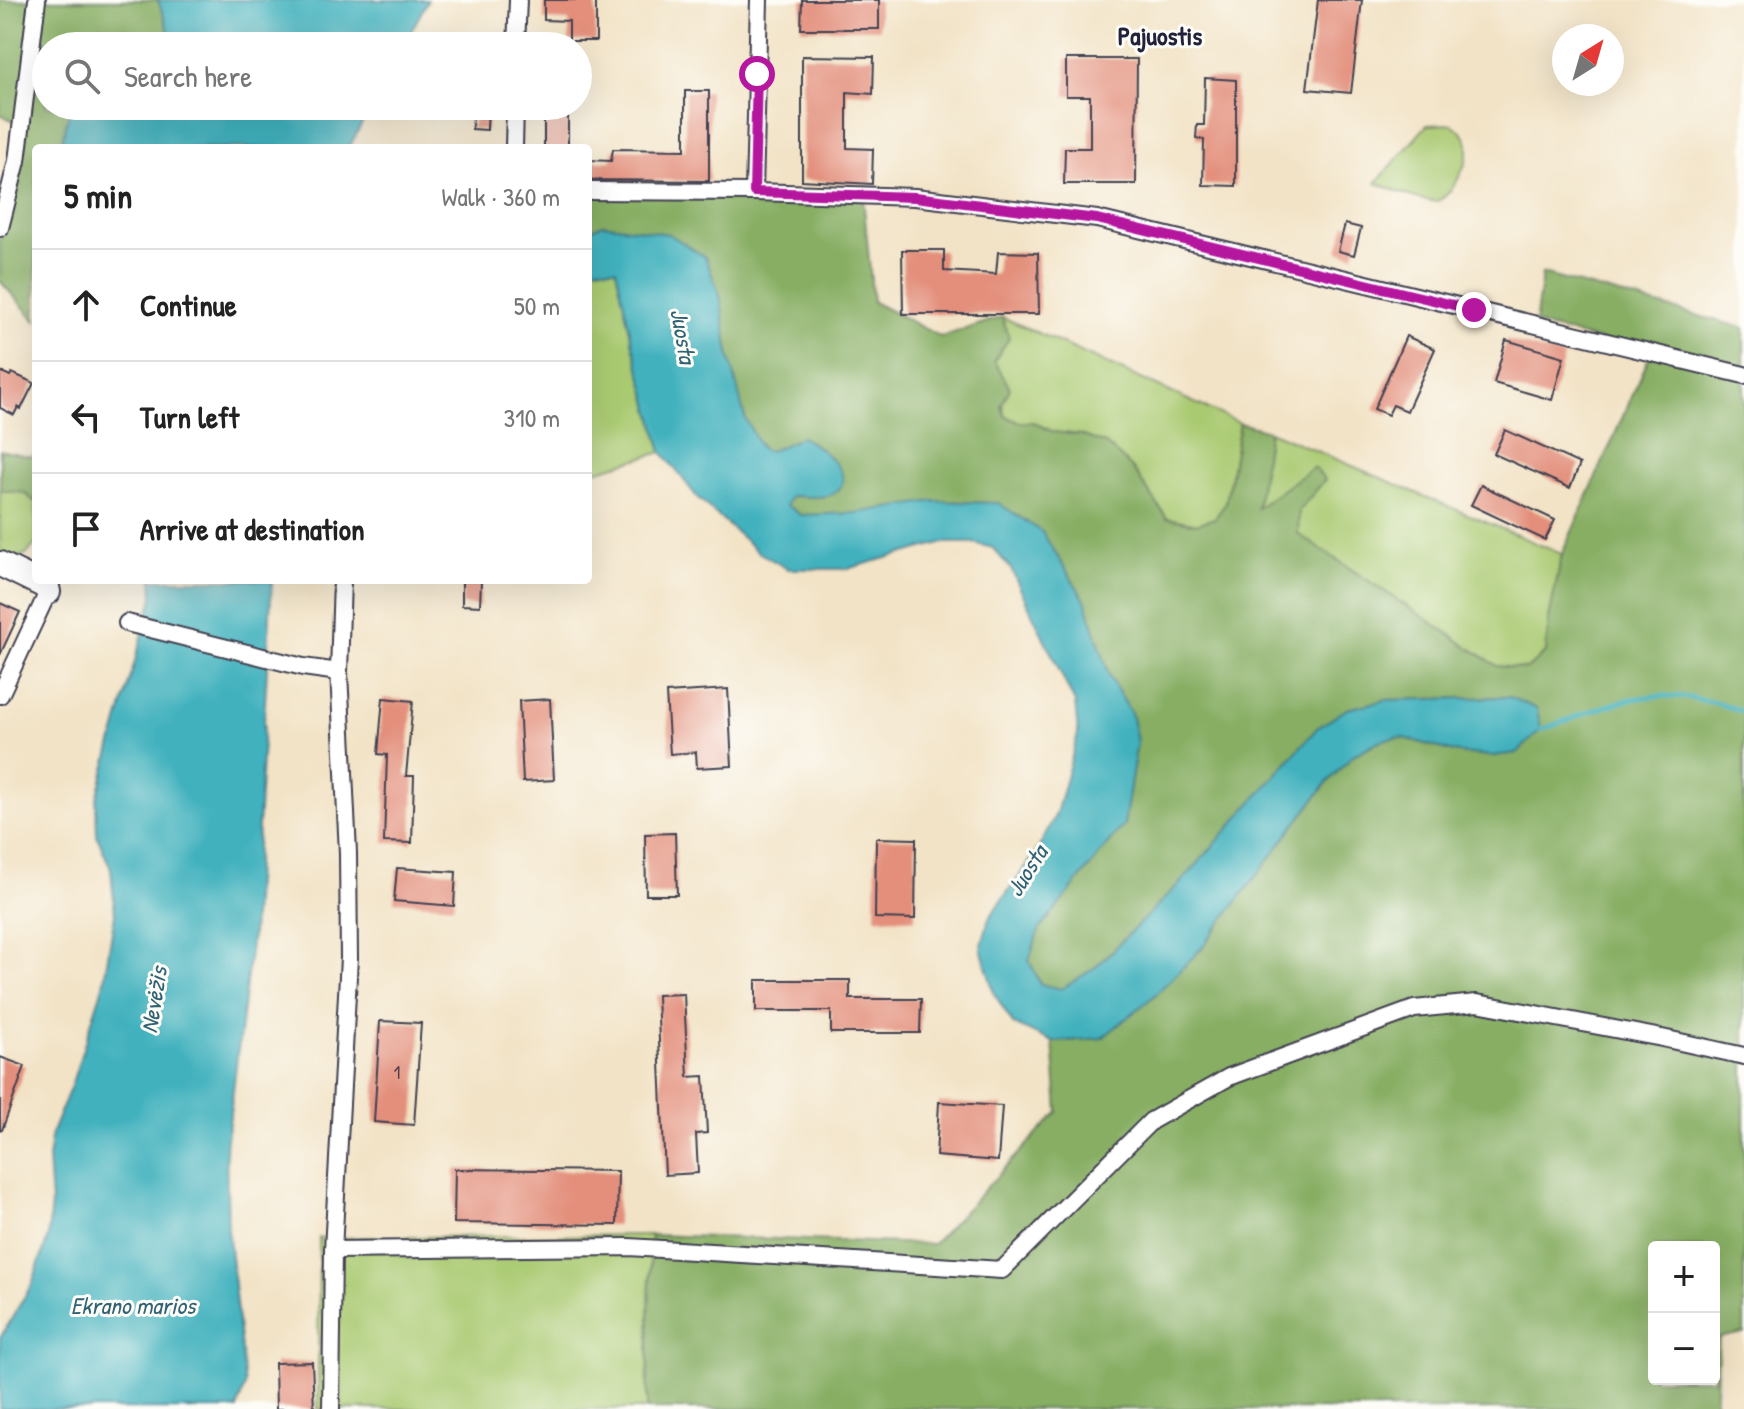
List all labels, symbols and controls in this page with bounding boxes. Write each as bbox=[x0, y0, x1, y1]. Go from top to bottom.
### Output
district label: Pajuostis bbox=[1118, 18, 1202, 53]
north arrow bbox=[1552, 24, 1624, 96]
search box bbox=[32, 32, 592, 120]
icon: search bbox=[60, 54, 104, 98]
text: Search here bbox=[124, 56, 252, 96]
route start bbox=[739, 56, 775, 92]
text: 5 min bbox=[64, 173, 132, 219]
text: Walk · 360 m bbox=[442, 179, 560, 214]
icon: ahead bbox=[64, 283, 108, 327]
text: Continue bbox=[140, 285, 237, 325]
text: 50 m bbox=[514, 288, 560, 323]
route end bbox=[1456, 292, 1492, 328]
water label: Juosta bbox=[663, 306, 705, 368]
icon: left bbox=[64, 395, 108, 439]
text: Turn left bbox=[140, 397, 239, 437]
text: 310 m bbox=[504, 400, 560, 435]
icon: arrive bbox=[64, 507, 108, 551]
text: Arrive at destination bbox=[140, 509, 365, 549]
water label: Juosta bbox=[998, 836, 1056, 902]
water label: Nevėžis bbox=[132, 962, 174, 1035]
house number: 1 bbox=[394, 1060, 400, 1085]
map controls bbox=[1648, 1241, 1720, 1385]
button: + bbox=[1648, 1241, 1720, 1313]
water label: Ekrano marios bbox=[71, 1289, 198, 1321]
button: − bbox=[1648, 1313, 1720, 1385]

